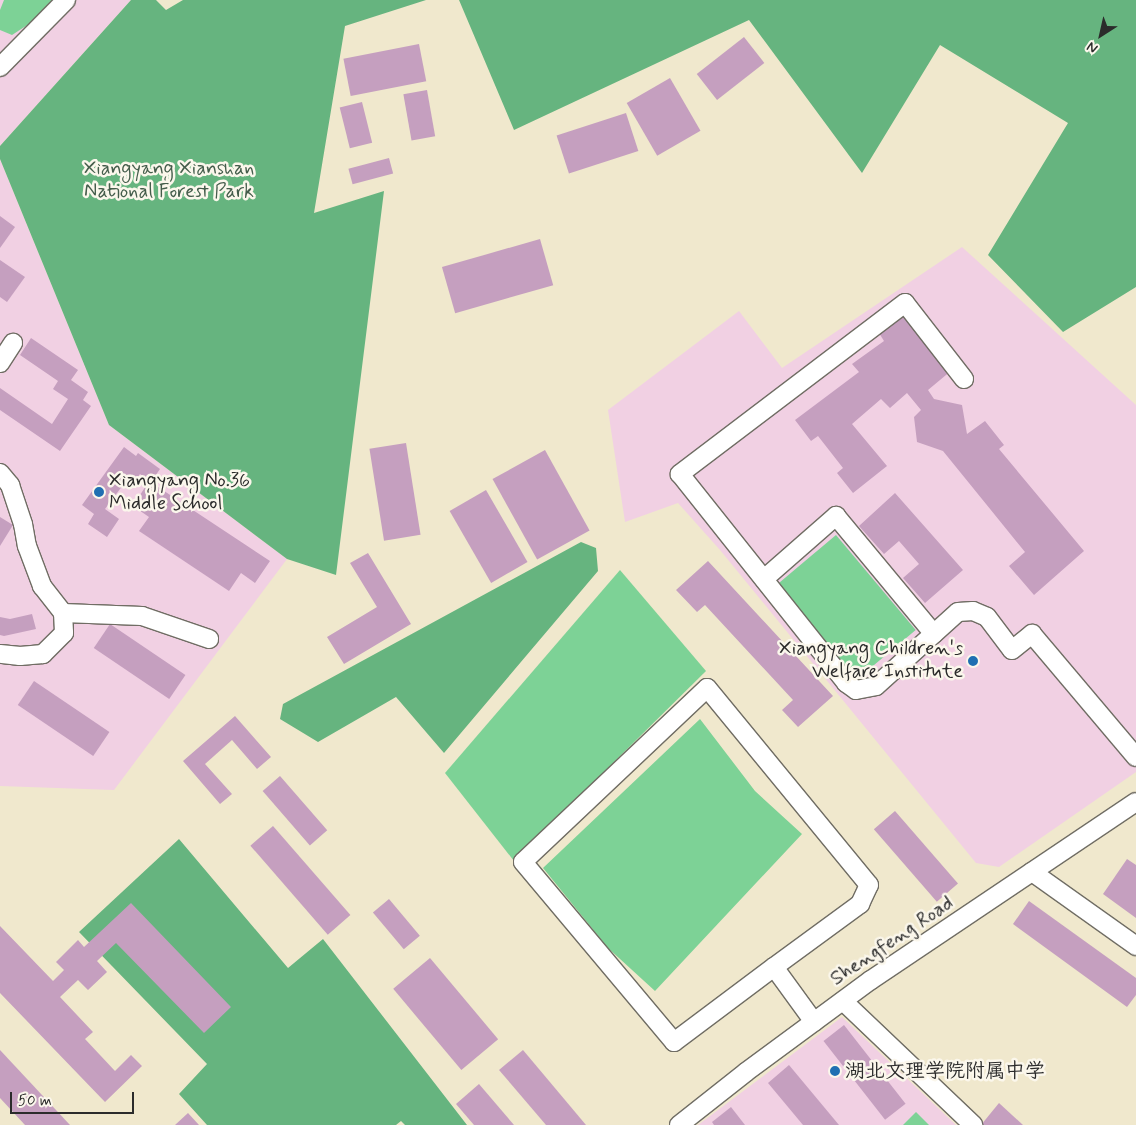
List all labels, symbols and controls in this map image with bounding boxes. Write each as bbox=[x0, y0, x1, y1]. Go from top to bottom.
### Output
north arrow bbox=[1076, 10, 1126, 60]
text: N bbox=[1083, 37, 1101, 57]
park label: Xiangyang Xianshan National Forest Park bbox=[84, 157, 254, 204]
place label: Xiangyang No.36 Middle School bbox=[109, 469, 250, 516]
marker: Xiangyang No.36 Middle School bbox=[93, 486, 105, 498]
place label: Xiangyang Children's Welfare Institute bbox=[779, 637, 963, 684]
marker: Xiangyang Children's Welfare Institute bbox=[967, 655, 979, 667]
street label: Shengfeng Road bbox=[826, 891, 958, 991]
place label: 湖北文理学院附属中学 bbox=[845, 1059, 1045, 1083]
marker: 湖北文理学院附属中学 bbox=[829, 1065, 841, 1077]
scale bar bbox=[12, 1082, 136, 1114]
text: 50 m bbox=[18, 1091, 52, 1111]

